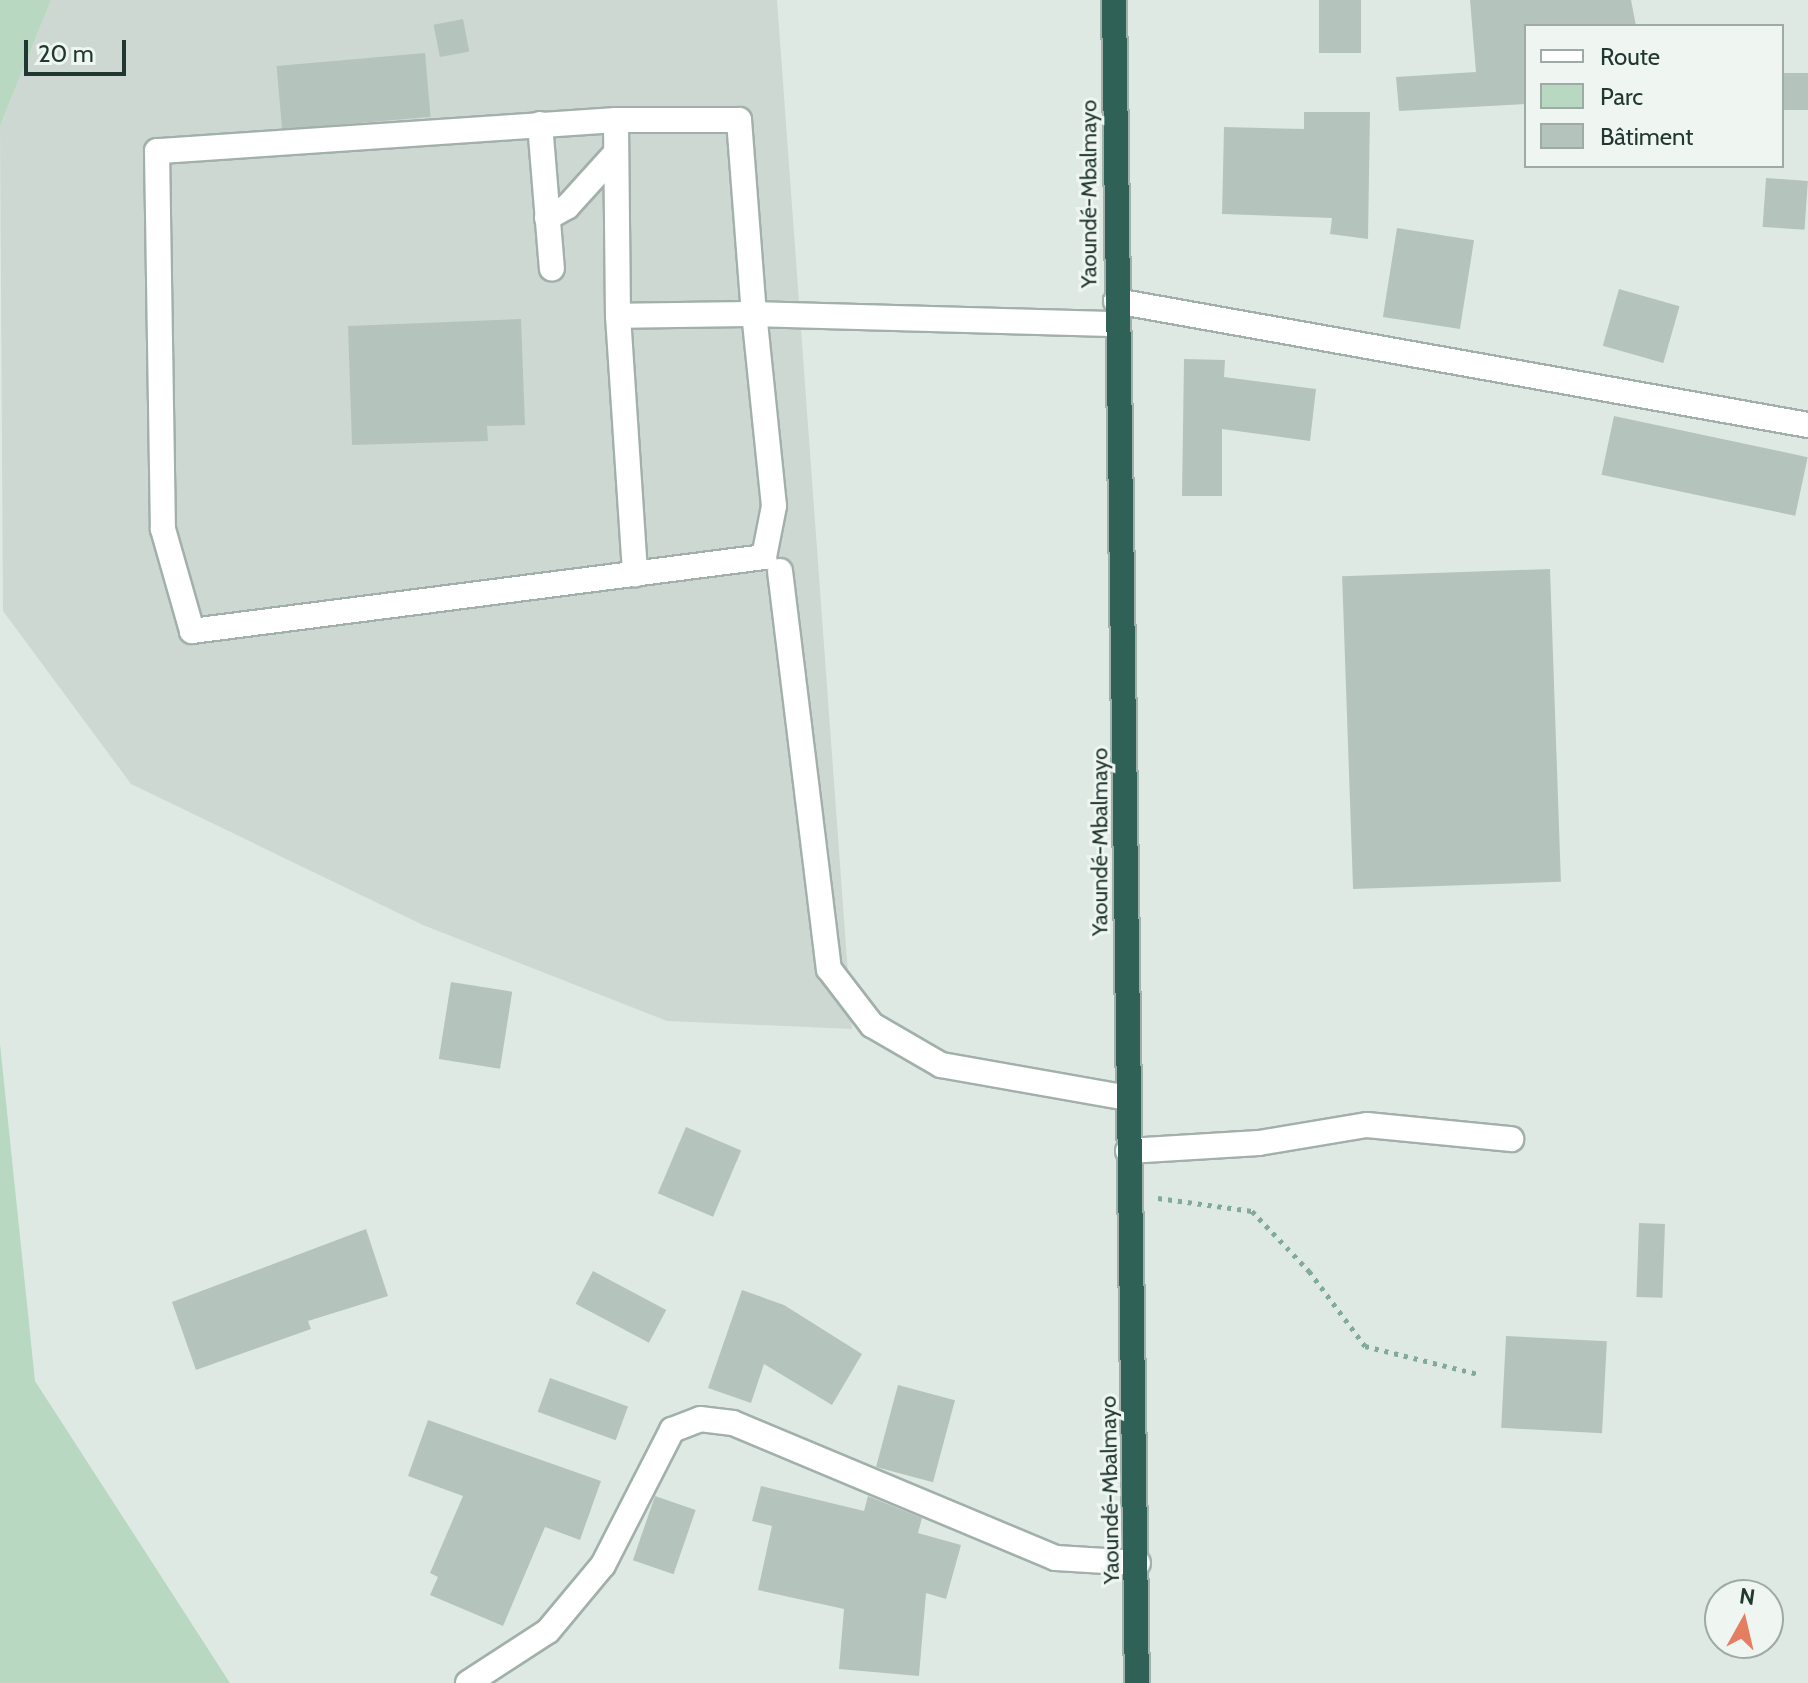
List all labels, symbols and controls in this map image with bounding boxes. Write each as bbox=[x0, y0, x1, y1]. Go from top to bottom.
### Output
scale bar bbox=[28, 24, 130, 74]
legend bbox=[1524, 24, 1784, 168]
text: 20 m bbox=[38, 39, 94, 68]
text: Route bbox=[1600, 42, 1660, 71]
text: Parc bbox=[1600, 82, 1643, 111]
street label: Yaoundé-Mbalmayo bbox=[1076, 100, 1102, 288]
text: Bâtiment bbox=[1600, 122, 1693, 151]
street label: Yaoundé-Mbalmayo bbox=[1087, 748, 1113, 936]
street label: Yaoundé-Mbalmayo bbox=[1095, 1396, 1125, 1584]
north arrow bbox=[1704, 1579, 1784, 1659]
text: N bbox=[1738, 1582, 1757, 1611]

